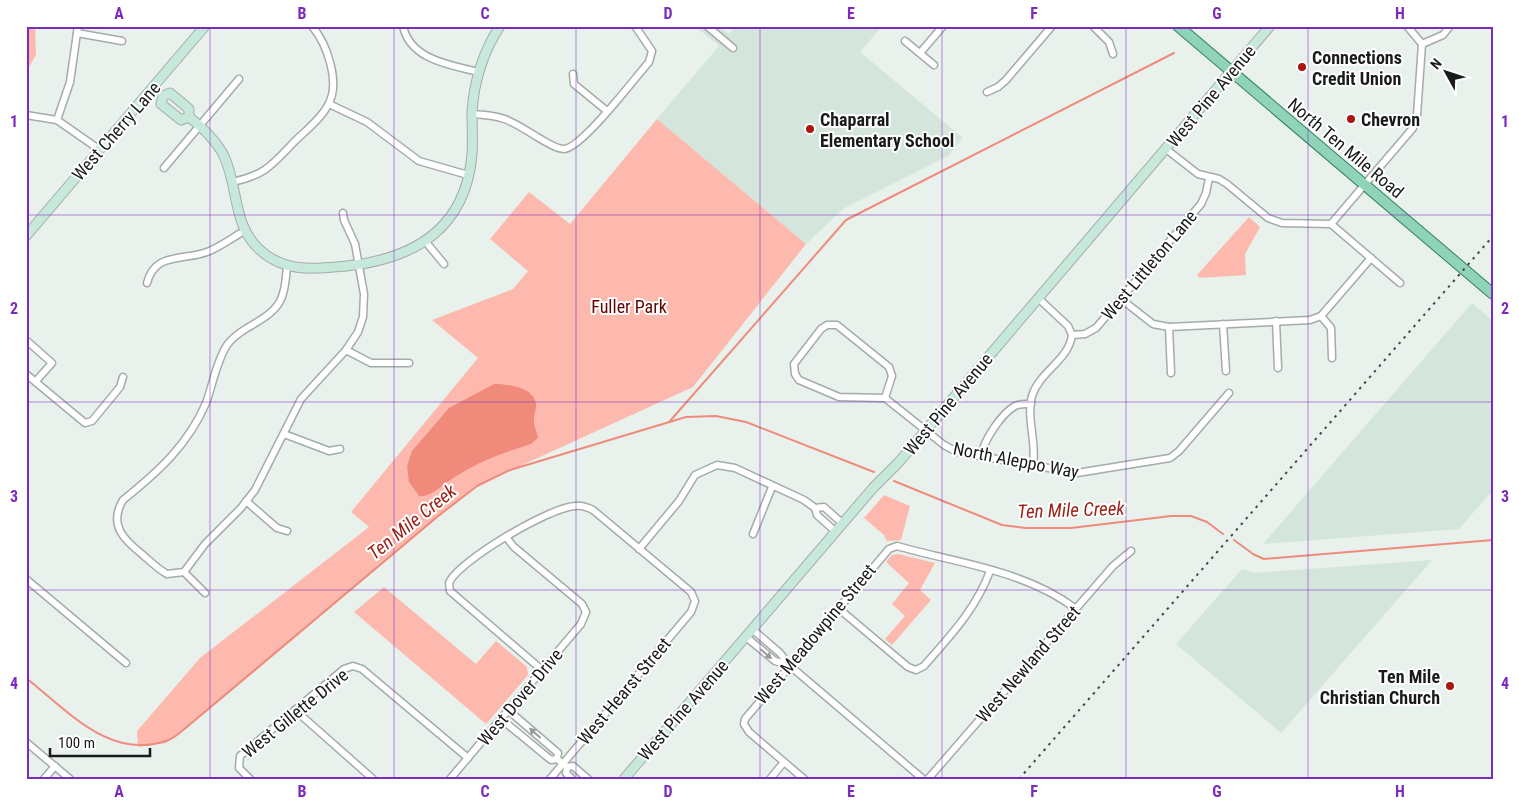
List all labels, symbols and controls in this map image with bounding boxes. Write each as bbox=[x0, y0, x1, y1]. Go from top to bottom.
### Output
text: A bbox=[114, 4, 124, 23]
text: B bbox=[298, 4, 307, 23]
text: C bbox=[480, 4, 490, 23]
text: D bbox=[663, 4, 673, 23]
text: E bbox=[847, 4, 855, 23]
text: F bbox=[1030, 4, 1038, 23]
text: G bbox=[1212, 4, 1222, 23]
text: H bbox=[1395, 4, 1405, 23]
street label: West Pine Avenue bbox=[1162, 41, 1260, 151]
place label: Connections Credit Union bbox=[1312, 47, 1402, 89]
north arrow bbox=[1422, 48, 1472, 98]
text: N bbox=[1427, 55, 1445, 72]
marker: Connections Credit Union bbox=[1296, 61, 1308, 73]
street label: West Cherry Lane bbox=[67, 77, 165, 185]
street label: North Ten Mile Road bbox=[1284, 94, 1408, 202]
place label: Chaparral Elementary School bbox=[820, 109, 954, 151]
place label: Chevron bbox=[1361, 109, 1420, 130]
text: 1 bbox=[10, 112, 18, 131]
text: 1 bbox=[1501, 112, 1509, 131]
marker: Chevron bbox=[1345, 113, 1357, 125]
marker: Chaparral Elementary School bbox=[804, 123, 816, 135]
street label: West Littleton Lane bbox=[1097, 206, 1201, 324]
park label: Fuller Park bbox=[591, 296, 667, 317]
text: 2 bbox=[10, 299, 18, 318]
text: 2 bbox=[1501, 299, 1509, 318]
street label: West Pine Avenue bbox=[899, 349, 997, 459]
street label: North Aleppo Way bbox=[951, 438, 1081, 483]
water label: Ten Mile Creek bbox=[363, 479, 461, 565]
text: 3 bbox=[10, 487, 18, 506]
text: 3 bbox=[1501, 487, 1509, 506]
water label: Ten Mile Creek bbox=[1017, 497, 1126, 523]
street label: West Meadowpine Street bbox=[750, 560, 880, 708]
street label: West Newland Street bbox=[972, 601, 1084, 727]
street label: West Hearst Street bbox=[573, 633, 675, 749]
street label: West Dover Drive bbox=[473, 644, 567, 750]
one-way arrow bbox=[759, 648, 772, 659]
street label: West Pine Avenue bbox=[633, 655, 733, 765]
street label: West Gillette Drive bbox=[238, 664, 352, 762]
place label: Ten Mile Christian Church bbox=[1320, 666, 1440, 708]
text: 4 bbox=[10, 674, 18, 693]
text: 4 bbox=[1501, 674, 1509, 693]
marker: Ten Mile Christian Church bbox=[1444, 680, 1456, 692]
scale bar bbox=[50, 725, 150, 757]
one-way arrow bbox=[529, 728, 542, 739]
text: 100 m bbox=[58, 734, 95, 752]
text: A bbox=[114, 782, 124, 801]
text: B bbox=[298, 782, 307, 801]
text: C bbox=[480, 782, 490, 801]
text: D bbox=[663, 782, 673, 801]
text: E bbox=[847, 782, 855, 801]
text: F bbox=[1030, 782, 1038, 801]
text: G bbox=[1212, 782, 1222, 801]
text: H bbox=[1395, 782, 1405, 801]

